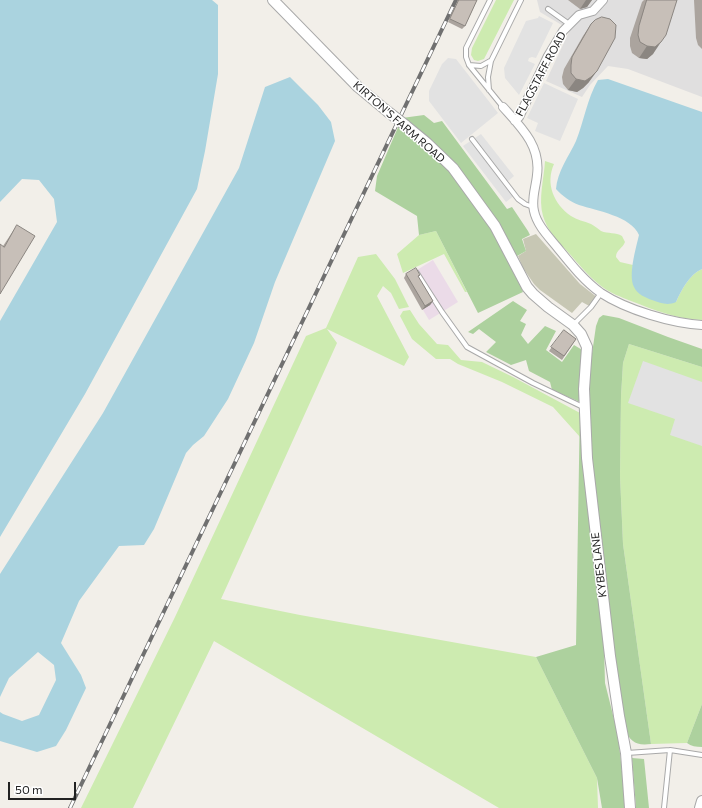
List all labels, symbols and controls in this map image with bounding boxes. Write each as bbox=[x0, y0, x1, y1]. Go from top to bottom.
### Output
street label: FLAGSTAFF ROAD bbox=[513, 29, 569, 119]
street label: KIRTON'S FARM ROAD bbox=[350, 79, 448, 165]
street label: KYBES LANE bbox=[588, 532, 610, 598]
scale bar bbox=[10, 774, 78, 800]
text: 50 m bbox=[15, 782, 43, 796]

